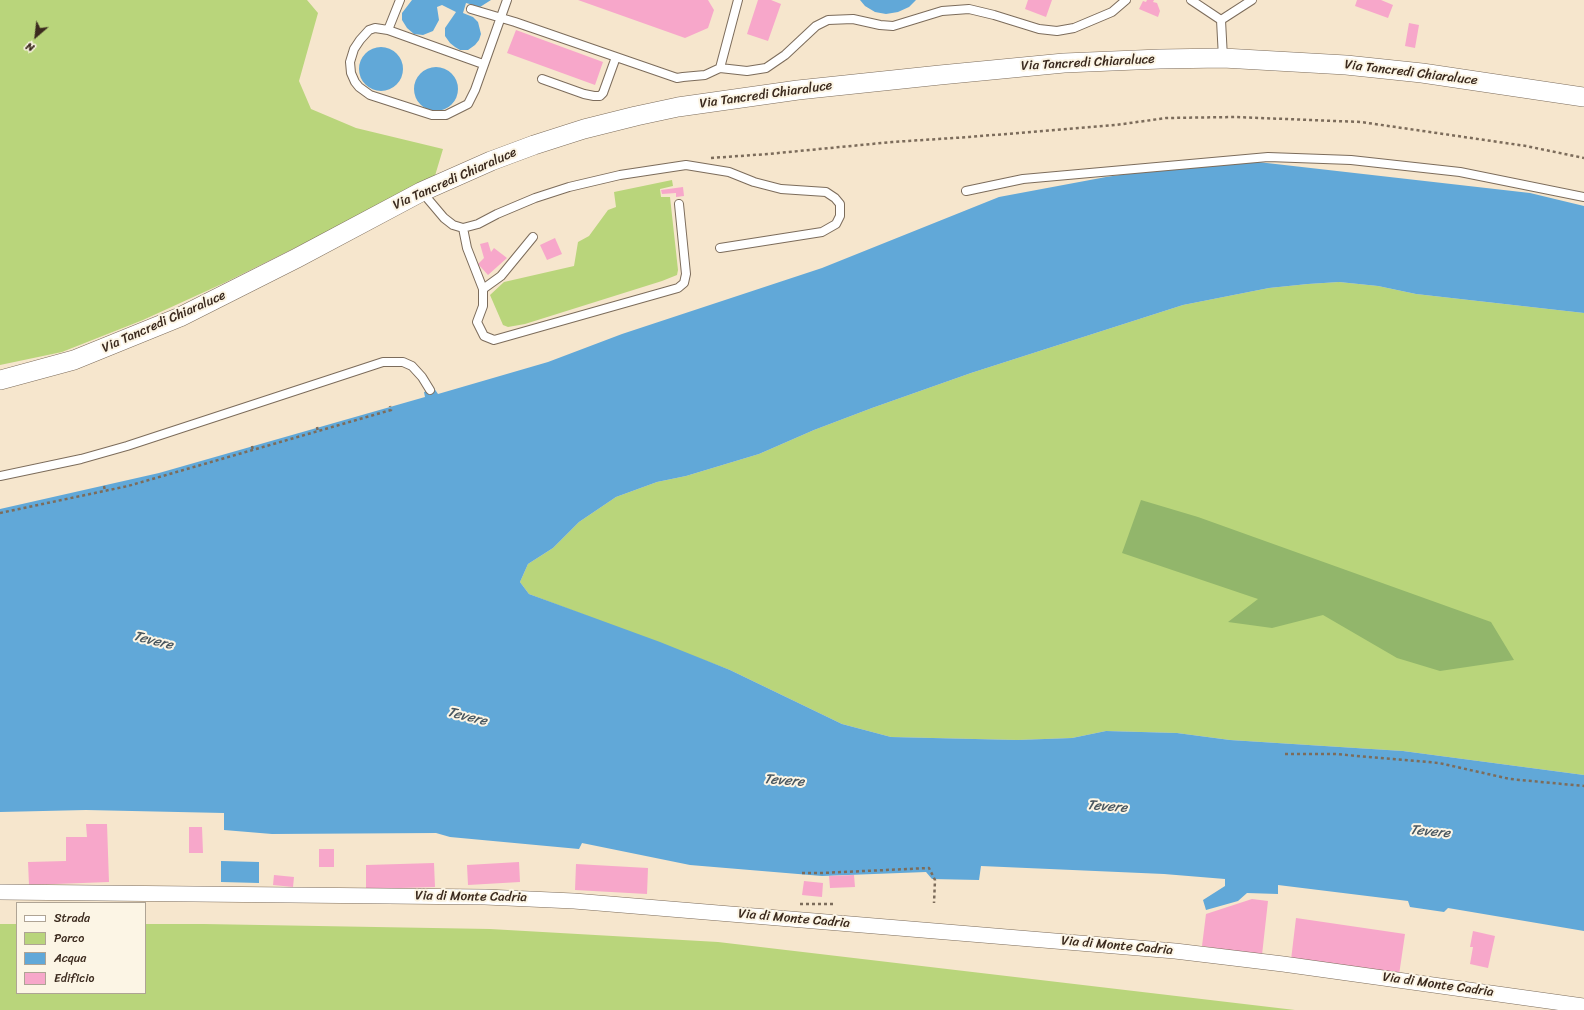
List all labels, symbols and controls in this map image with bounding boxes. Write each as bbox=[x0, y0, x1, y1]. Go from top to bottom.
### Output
north arrow bbox=[16, 16, 56, 56]
text: N bbox=[22, 37, 38, 57]
street label: Via Tancredi Chiaraluce bbox=[1021, 52, 1155, 74]
street label: Via Tancredi Chiaraluce bbox=[1344, 57, 1478, 89]
street label: Via Tancredi Chiaraluce bbox=[699, 78, 833, 112]
street label: Via Tancredi Chiaraluce bbox=[391, 145, 519, 213]
street label: Via Tancredi Chiaraluce bbox=[100, 288, 228, 356]
water label: Tevere bbox=[132, 628, 174, 654]
water label: Tevere bbox=[446, 704, 488, 730]
water label: Tevere bbox=[764, 771, 804, 791]
water label: Tevere bbox=[1087, 797, 1127, 817]
water label: Tevere bbox=[1409, 822, 1451, 842]
street label: Via di Monte Cadria bbox=[415, 888, 527, 906]
legend bbox=[16, 902, 146, 994]
street label: Via di Monte Cadria bbox=[738, 906, 850, 932]
text: Strada bbox=[54, 907, 90, 929]
text: Parco bbox=[54, 927, 84, 949]
street label: Via di Monte Cadria bbox=[1061, 933, 1173, 959]
text: Acqua bbox=[54, 947, 86, 969]
text: Edificio bbox=[54, 967, 94, 989]
street label: Via di Monte Cadria bbox=[1381, 969, 1495, 1001]

